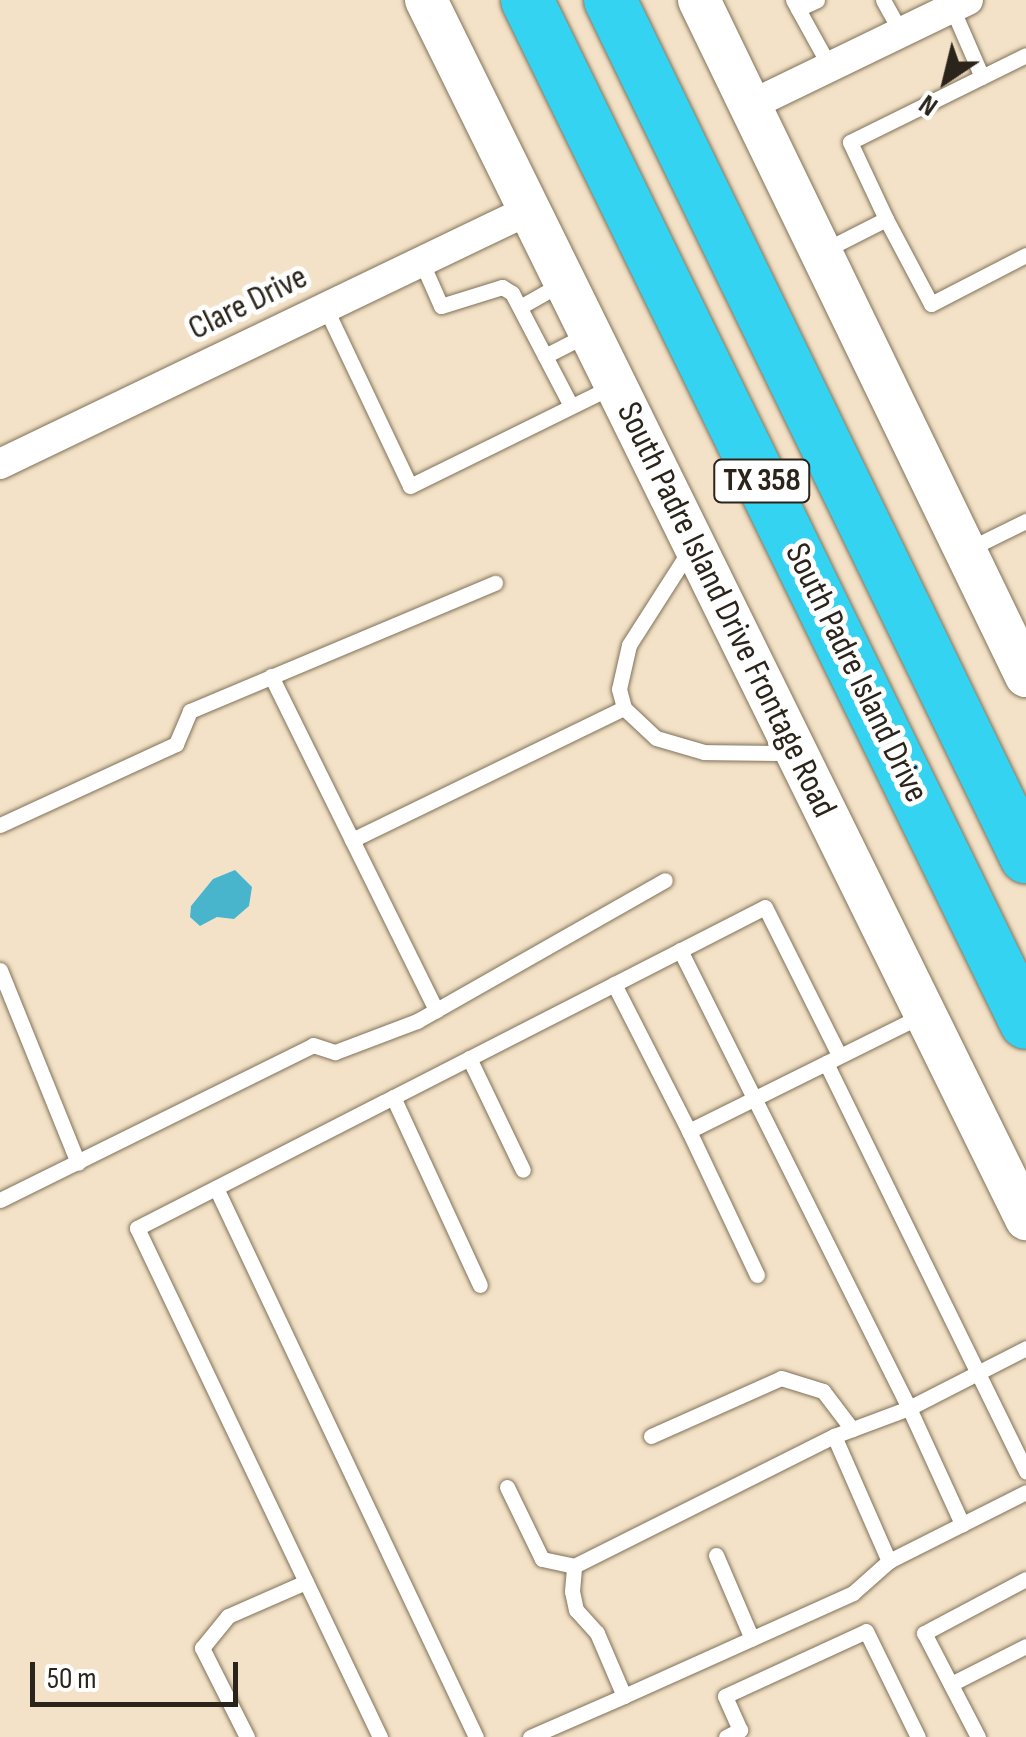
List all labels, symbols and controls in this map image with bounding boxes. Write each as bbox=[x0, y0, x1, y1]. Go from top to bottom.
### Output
north arrow bbox=[896, 30, 996, 130]
text: N bbox=[913, 87, 944, 123]
street label: Clare Drive bbox=[182, 256, 314, 350]
street label: South Padre Island Drive Frontage Road bbox=[607, 396, 845, 824]
road number: TX 358 bbox=[712, 454, 812, 508]
street label: South Padre Island Drive bbox=[775, 537, 937, 809]
scale bar bbox=[35, 1642, 242, 1704]
text: 50 m bbox=[47, 1661, 96, 1697]

